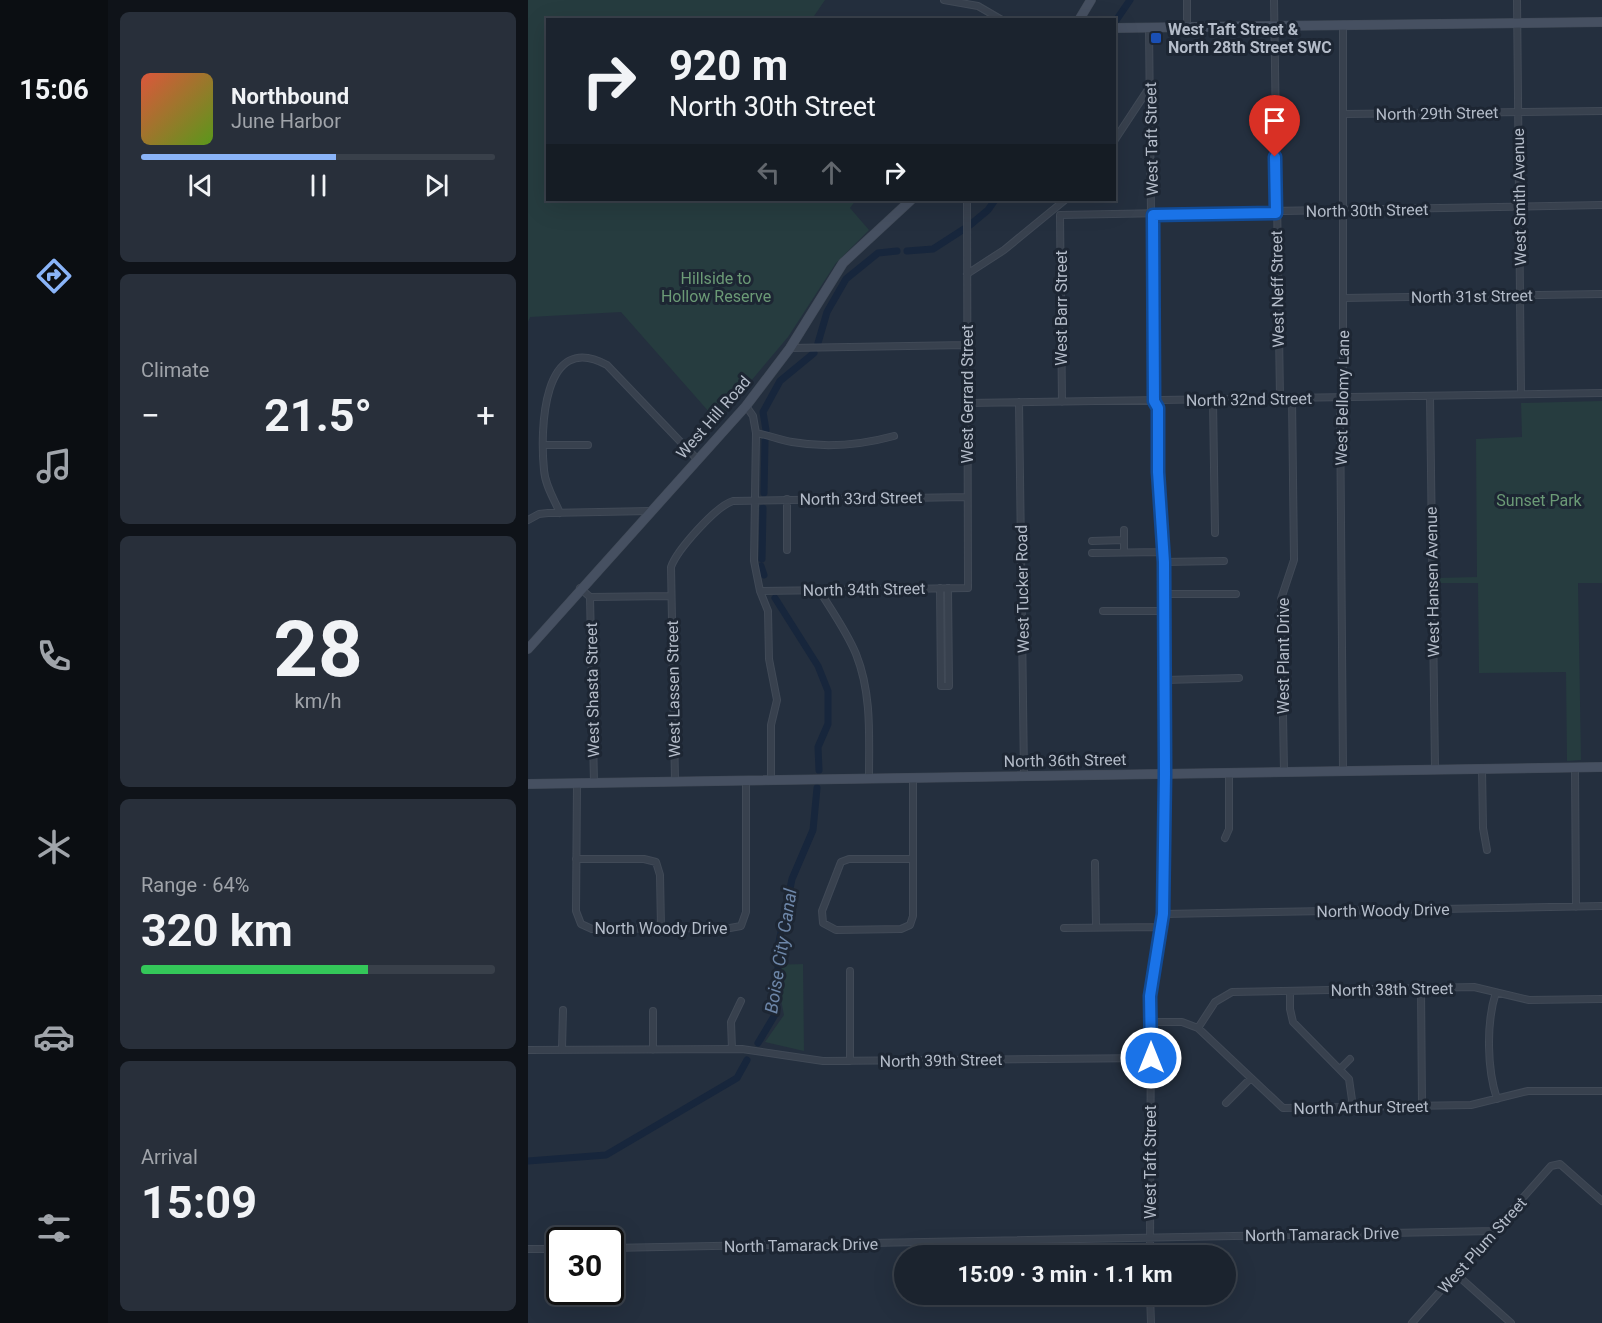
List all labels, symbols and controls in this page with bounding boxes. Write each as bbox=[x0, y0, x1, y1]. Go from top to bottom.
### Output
place label: West Taft Street & North 28th Street SWC bbox=[1168, 20, 1332, 57]
marker: West Taft Street & North 28th Street SWC bbox=[1149, 31, 1163, 45]
text: 920 m bbox=[669, 41, 788, 90]
icon: right bbox=[570, 42, 648, 120]
text: 15:06 bbox=[19, 74, 89, 106]
street label: West Taft Street bbox=[1141, 82, 1162, 196]
text: Northbound bbox=[231, 84, 349, 109]
text: North 30th Street bbox=[669, 91, 876, 123]
pin bbox=[1249, 95, 1300, 157]
street label: North 29th Street bbox=[1376, 103, 1498, 124]
icon: arrive bbox=[1258, 104, 1291, 137]
text: June Harbor bbox=[231, 109, 341, 133]
street label: West Smith Avenue bbox=[1509, 128, 1530, 266]
icon: left bbox=[752, 156, 785, 189]
icon: ahead bbox=[815, 156, 848, 189]
icon: right bbox=[878, 156, 911, 189]
icon: previous bbox=[184, 169, 217, 202]
icon: pause bbox=[302, 169, 335, 202]
icon: next bbox=[420, 169, 453, 202]
street label: North 30th Street bbox=[1306, 200, 1428, 221]
street label: West Neff Street bbox=[1267, 230, 1288, 348]
street label: West Barr Street bbox=[1052, 250, 1071, 366]
icon: directions bbox=[33, 255, 75, 297]
park label: Hillside to Hollow Reserve bbox=[661, 269, 771, 306]
street label: North 31st Street bbox=[1411, 286, 1533, 307]
street label: West Gerrard Street bbox=[958, 325, 977, 464]
street label: West Bellomy Lane bbox=[1332, 330, 1353, 466]
text: Climate bbox=[141, 358, 209, 382]
street label: West Hill Road bbox=[672, 372, 755, 463]
text: 21.5° bbox=[264, 389, 372, 442]
street label: North 32nd Street bbox=[1186, 389, 1312, 410]
text: − bbox=[141, 396, 160, 435]
text: + bbox=[476, 396, 495, 435]
icon: music bbox=[33, 445, 75, 487]
street label: North 33rd Street bbox=[799, 488, 923, 509]
park label: Sunset Park bbox=[1496, 491, 1583, 510]
street label: West Hansen Avenue bbox=[1422, 506, 1443, 658]
street label: West Tucker Road bbox=[1012, 525, 1033, 653]
street label: North 34th Street bbox=[803, 579, 925, 600]
street label: West Plant Drive bbox=[1274, 598, 1293, 714]
text: 28 bbox=[273, 604, 363, 695]
street label: West Lassen Street bbox=[663, 620, 684, 758]
street label: West Shasta Street bbox=[582, 622, 603, 758]
icon: phone bbox=[33, 635, 75, 677]
text: km/h bbox=[295, 689, 341, 713]
street label: North 36th Street bbox=[1004, 750, 1126, 771]
icon: climate bbox=[33, 826, 75, 868]
text: Range · 64% bbox=[141, 873, 249, 897]
water label: Boise City Canal bbox=[760, 886, 801, 1015]
street label: North Woody Drive bbox=[1316, 900, 1450, 921]
text: 320 km bbox=[141, 904, 293, 957]
street label: North Woody Drive bbox=[594, 919, 728, 938]
street label: North 38th Street bbox=[1331, 979, 1453, 1000]
icon: car bbox=[33, 1016, 75, 1058]
position arrow bbox=[1119, 1026, 1183, 1090]
street label: North 39th Street bbox=[880, 1050, 1002, 1071]
street label: North Arthur Street bbox=[1293, 1097, 1429, 1118]
street label: West Taft Street bbox=[1141, 1105, 1160, 1219]
text: Arrival bbox=[141, 1145, 198, 1169]
text: 15:09 bbox=[141, 1176, 257, 1229]
street label: West Plum Street bbox=[1434, 1193, 1531, 1297]
icon: filters bbox=[33, 1207, 75, 1249]
street label: North Tamarack Drive bbox=[1245, 1224, 1399, 1245]
speed limit sign: 30 bbox=[546, 1227, 624, 1305]
street label: North Tamarack Drive bbox=[724, 1235, 878, 1256]
text: 15:09 · 3 min · 1.1 km bbox=[957, 1262, 1173, 1287]

